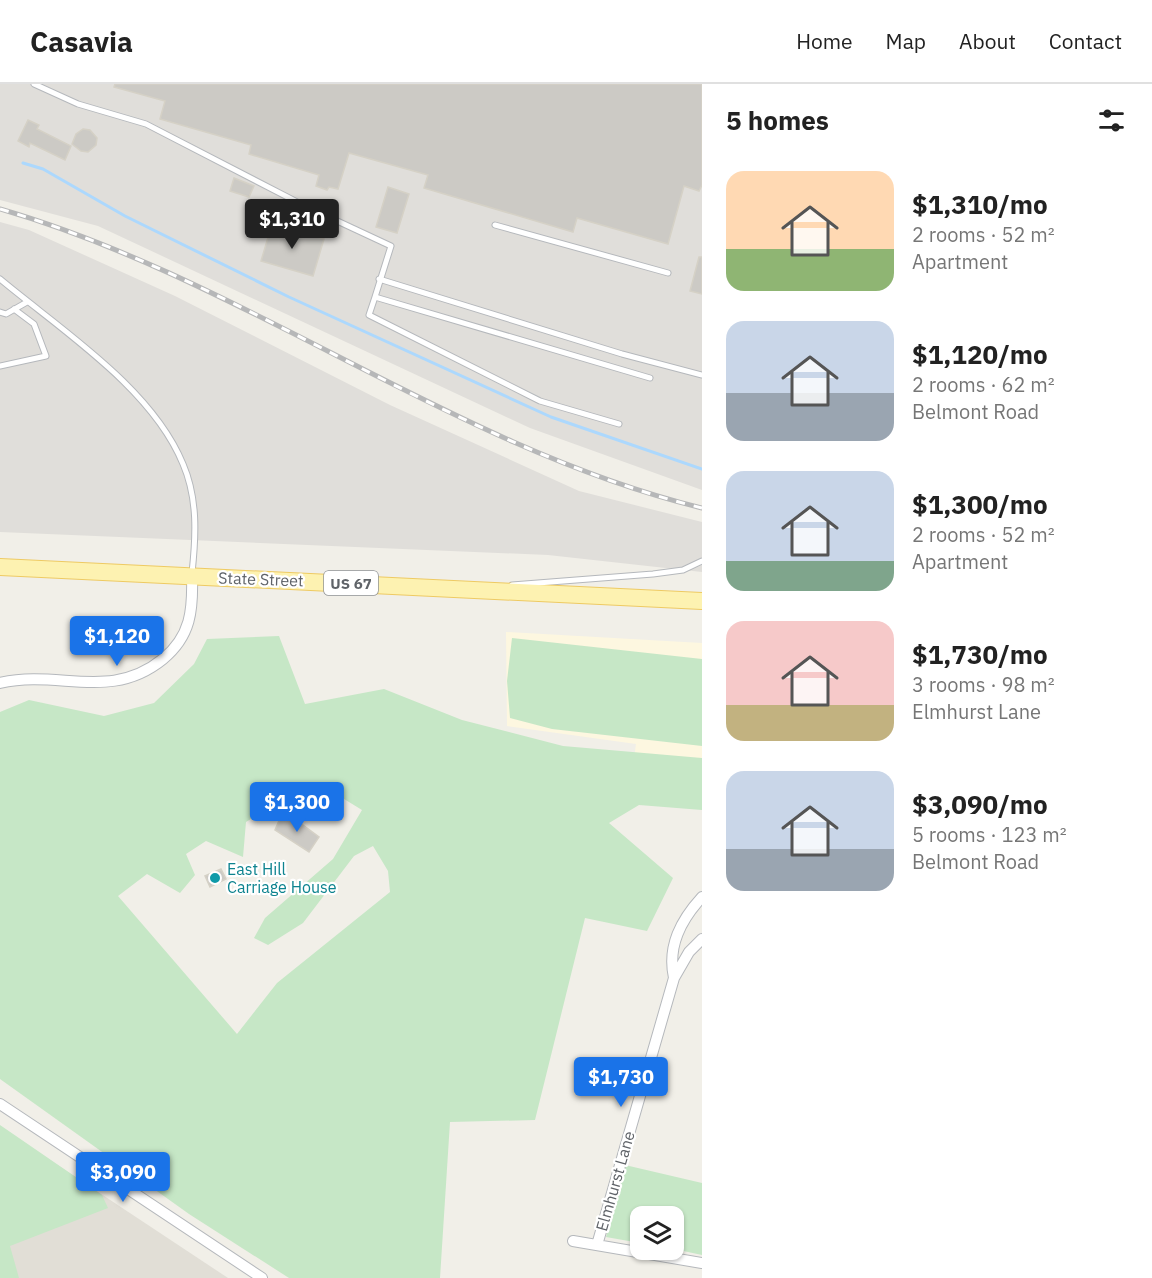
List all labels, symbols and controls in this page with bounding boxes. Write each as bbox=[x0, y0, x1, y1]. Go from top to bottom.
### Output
text: Casavia bbox=[30, 23, 133, 60]
text: Home bbox=[796, 27, 853, 55]
text: Map bbox=[886, 27, 926, 55]
text: About bbox=[959, 27, 1016, 55]
text: Contact bbox=[1049, 27, 1122, 55]
text: 5 homes bbox=[726, 103, 829, 137]
icon: filters bbox=[1095, 104, 1128, 137]
text: $1,310/mo bbox=[912, 187, 1048, 221]
icon: home bbox=[774, 195, 846, 267]
pin: $1,310 bbox=[243, 199, 341, 250]
text: $1,310 bbox=[259, 205, 325, 232]
text: 2 rooms · 52 m² bbox=[912, 221, 1055, 248]
text: Apartment bbox=[912, 248, 1008, 275]
text: $1,120/mo bbox=[912, 337, 1048, 371]
icon: home bbox=[774, 345, 846, 417]
text: 2 rooms · 62 m² bbox=[912, 371, 1055, 398]
text: Belmont Road bbox=[912, 398, 1039, 425]
text: $1,300/mo bbox=[912, 487, 1048, 521]
icon: home bbox=[774, 495, 846, 567]
text: 2 rooms · 52 m² bbox=[912, 521, 1055, 548]
text: Apartment bbox=[912, 548, 1008, 575]
street label: State Street bbox=[218, 568, 304, 590]
road number: US 67 bbox=[324, 571, 378, 595]
pin: $1,120 bbox=[68, 616, 166, 667]
text: $1,120 bbox=[84, 622, 150, 649]
text: $1,730/mo bbox=[912, 637, 1048, 671]
icon: home bbox=[774, 645, 846, 717]
text: 3 rooms · 98 m² bbox=[912, 671, 1055, 698]
text: Elmhurst Lane bbox=[912, 698, 1041, 725]
pin: $1,300 bbox=[248, 782, 346, 833]
text: $3,090/mo bbox=[912, 787, 1048, 821]
text: $1,300 bbox=[264, 788, 330, 815]
icon: home bbox=[774, 795, 846, 867]
text: 5 rooms · 123 m² bbox=[912, 821, 1067, 848]
text: Belmont Road bbox=[912, 848, 1039, 875]
place label: East Hill Carriage House bbox=[227, 859, 337, 897]
marker: East Hill Carriage House bbox=[208, 871, 222, 885]
pin: $1,730 bbox=[572, 1057, 670, 1108]
text: $1,730 bbox=[588, 1063, 654, 1090]
street label: Elmhurst Lane bbox=[591, 1128, 639, 1233]
pin: $3,090 bbox=[74, 1152, 172, 1203]
text: $3,090 bbox=[90, 1158, 156, 1185]
map controls bbox=[630, 1206, 684, 1260]
button: layers bbox=[630, 1206, 684, 1260]

